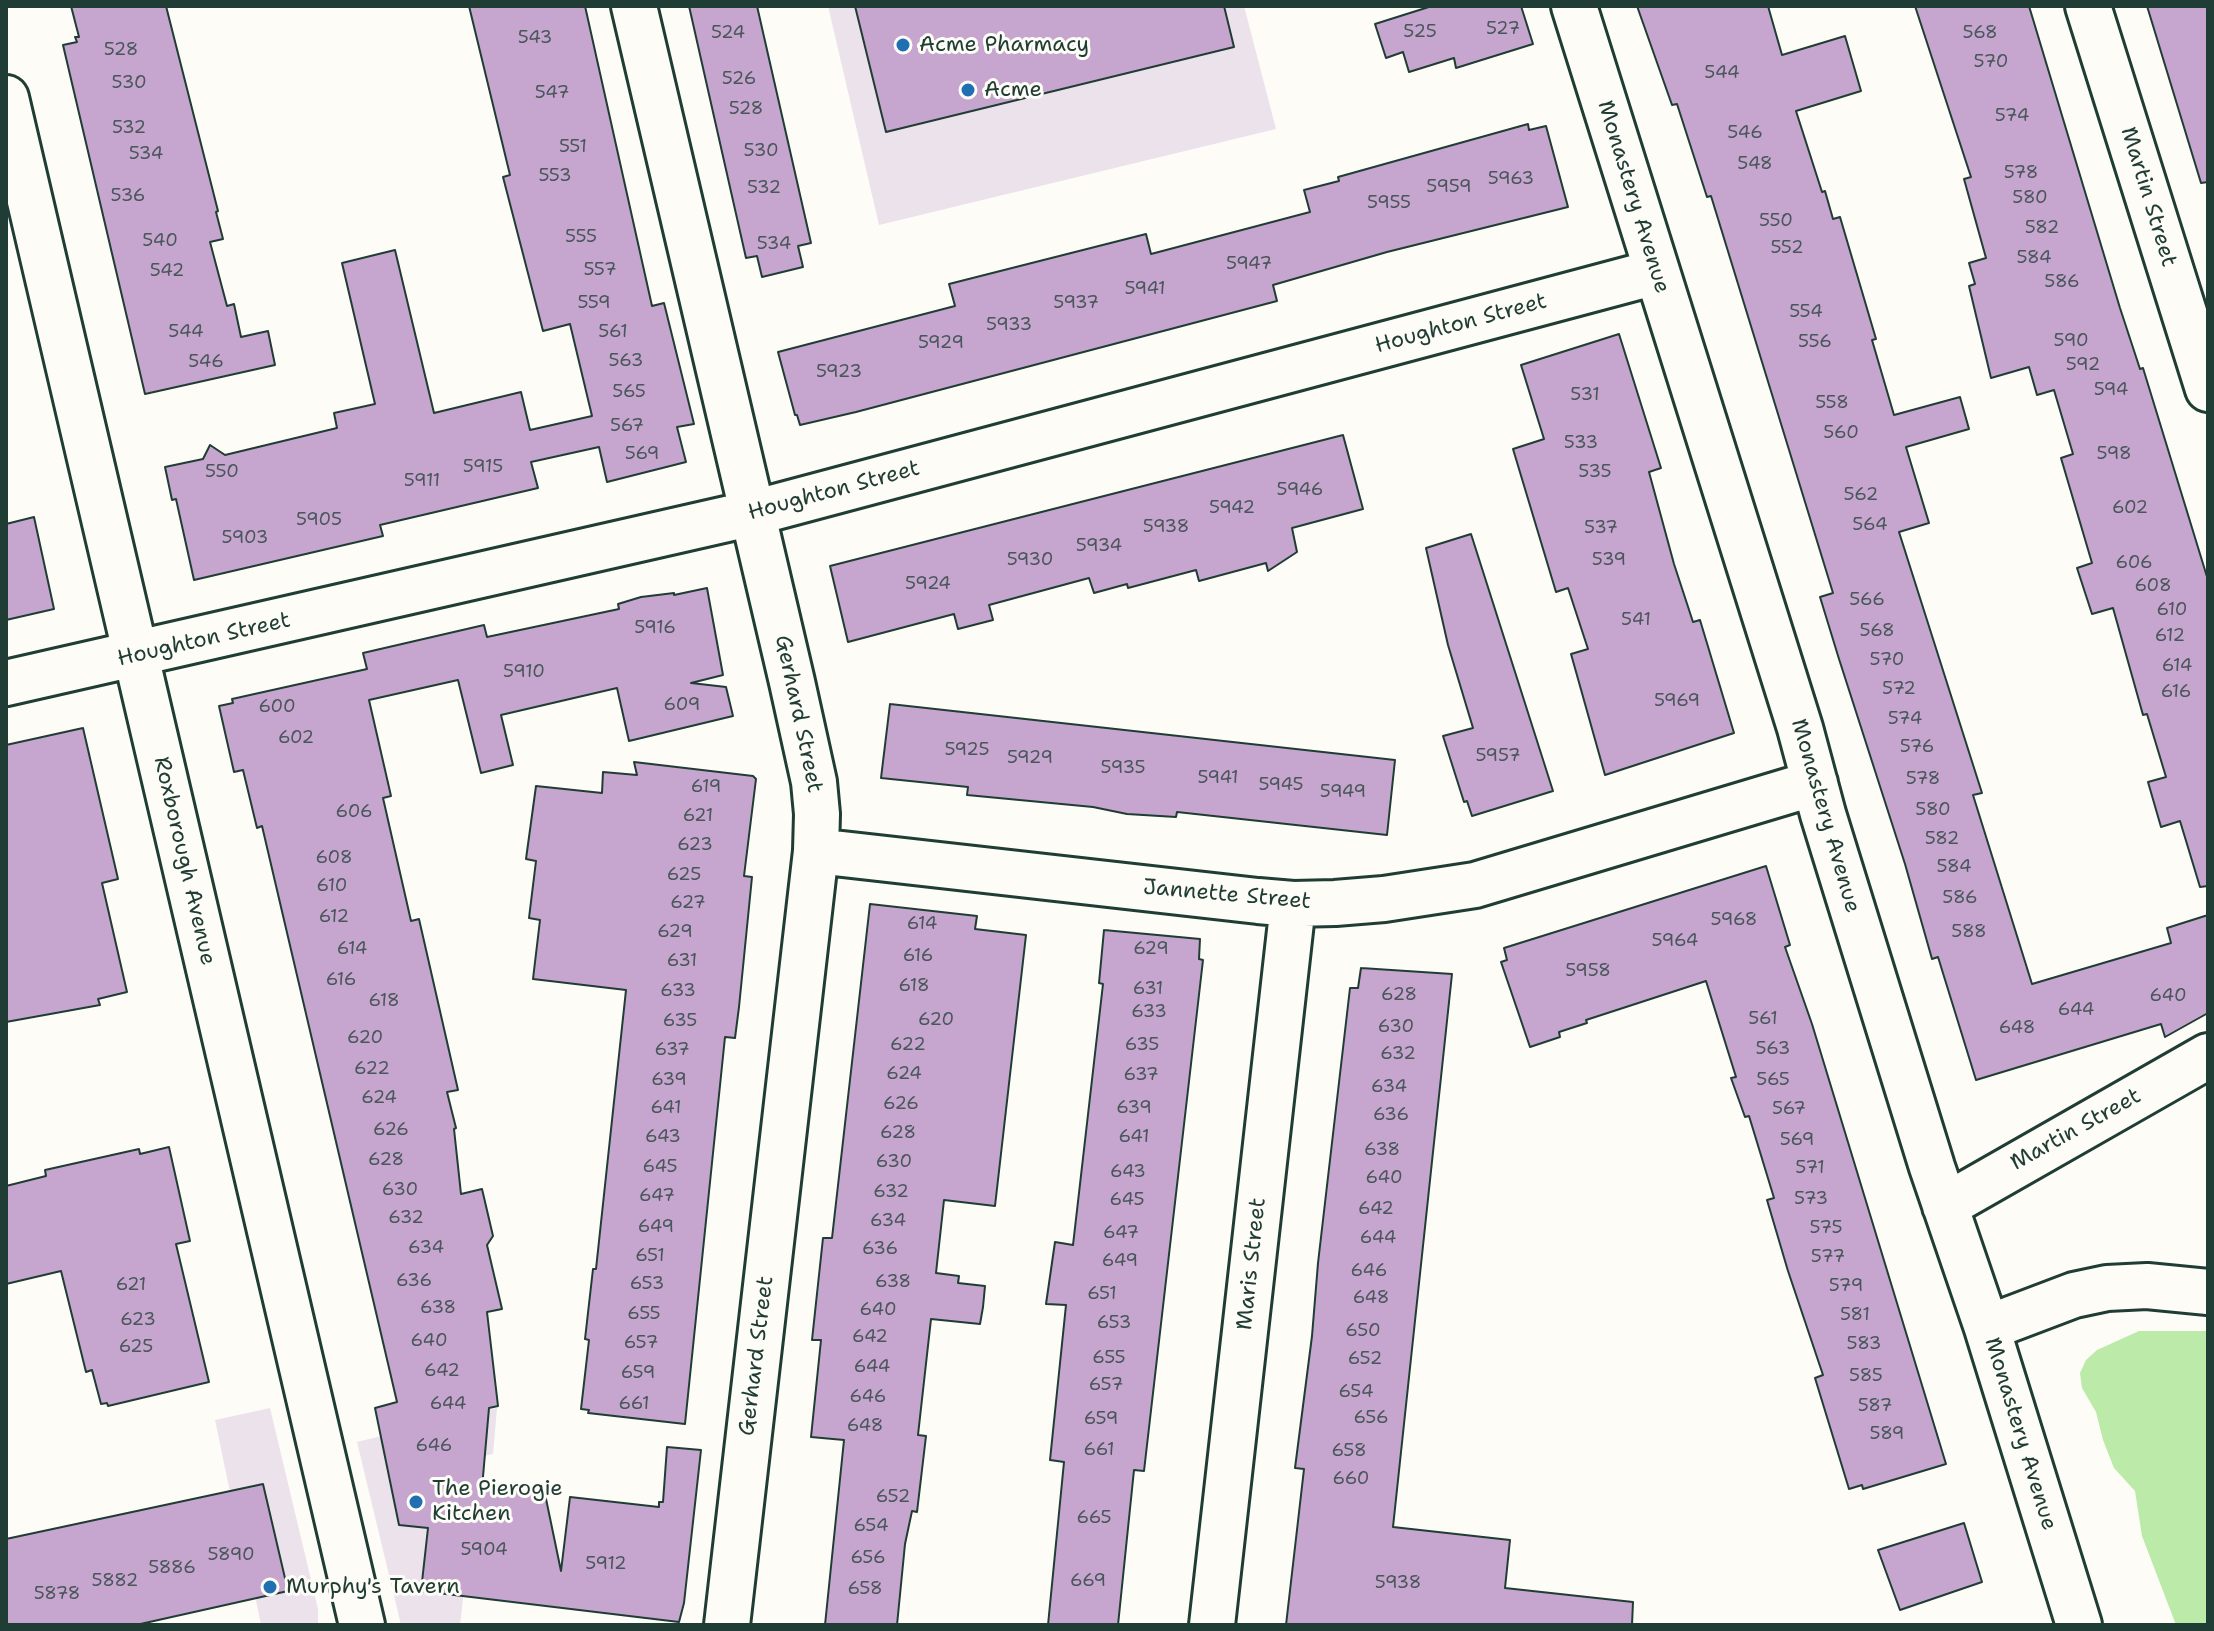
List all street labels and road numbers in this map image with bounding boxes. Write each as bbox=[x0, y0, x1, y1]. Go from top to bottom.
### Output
street label: Monastery Avenue bbox=[1591, 97, 1675, 297]
street label: Martin Street bbox=[2114, 124, 2182, 270]
street label: Houghton Street bbox=[1372, 288, 1550, 360]
street label: Houghton Street bbox=[745, 455, 923, 527]
street label: Houghton Street bbox=[115, 607, 293, 673]
street label: Gerhard Street bbox=[768, 633, 828, 795]
street label: Monastery Avenue bbox=[1785, 716, 1865, 916]
street label: Roxborough Avenue bbox=[147, 754, 221, 968]
street label: Jannette Street bbox=[1142, 875, 1312, 915]
street label: Martin Street bbox=[2006, 1083, 2146, 1177]
street label: Maris Street bbox=[1232, 1197, 1272, 1331]
street label: Gerhard Street bbox=[734, 1275, 780, 1437]
street label: Monastery Avenue bbox=[1978, 1334, 2062, 1534]

